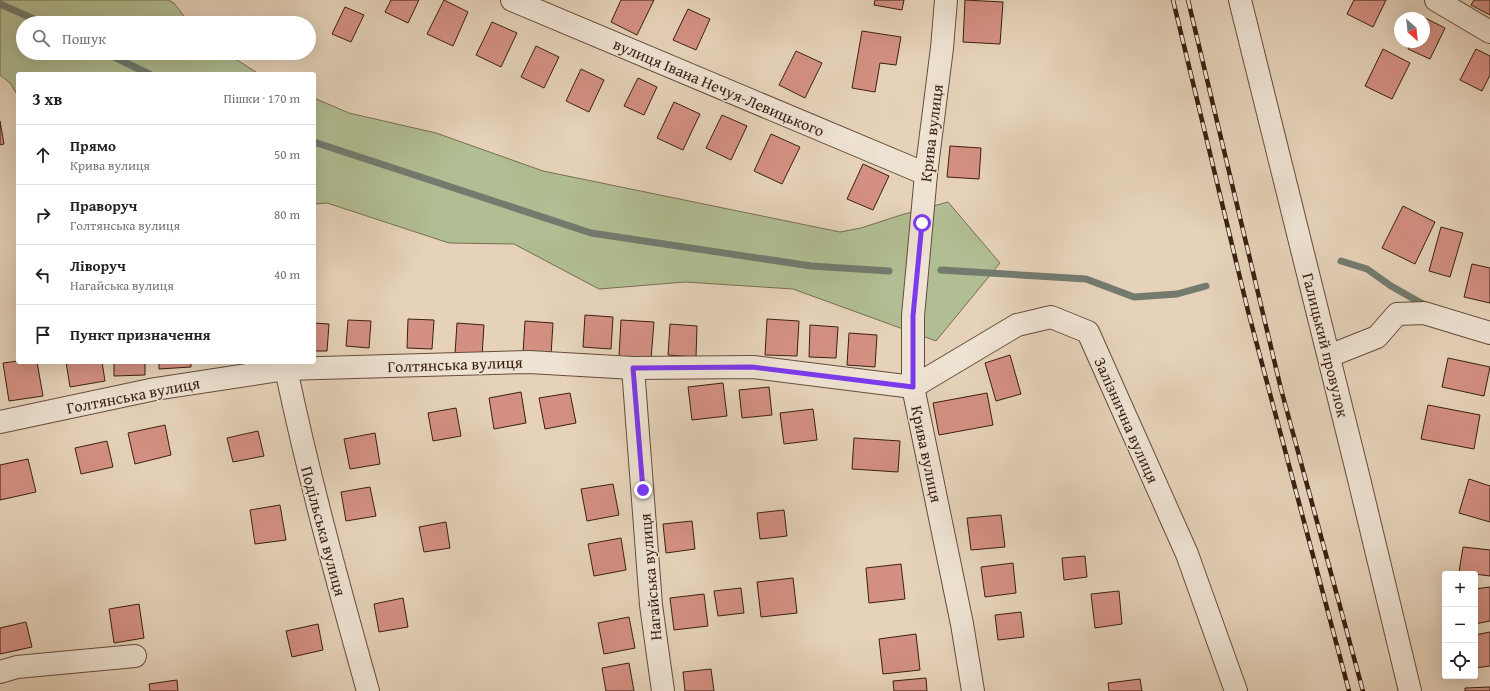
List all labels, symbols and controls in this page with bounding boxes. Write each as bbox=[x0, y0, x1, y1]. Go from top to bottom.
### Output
north arrow bbox=[1394, 12, 1430, 48]
search box bbox=[16, 16, 316, 60]
icon: search bbox=[30, 27, 52, 49]
text: Пошук bbox=[62, 28, 106, 49]
street label: вулиця Івана Нечуя-Левицького bbox=[610, 32, 828, 142]
street label: Крива вулиця bbox=[913, 83, 949, 183]
text: 3 хв bbox=[32, 86, 62, 111]
text: Пішки · 170 m bbox=[223, 89, 300, 108]
text: Прямо bbox=[70, 135, 116, 156]
icon: ahead bbox=[32, 144, 54, 166]
text: 50 m bbox=[274, 145, 300, 164]
text: Крива вулиця bbox=[70, 156, 150, 175]
text: Праворуч bbox=[70, 195, 137, 216]
icon: right bbox=[32, 204, 54, 226]
text: 80 m bbox=[274, 205, 300, 224]
route start bbox=[913, 214, 931, 232]
text: Голтянська вулиця bbox=[70, 216, 180, 235]
text: Ліворуч bbox=[70, 255, 126, 276]
icon: left bbox=[32, 264, 54, 286]
text: 40 m bbox=[274, 265, 300, 284]
street label: Галицький провулок bbox=[1296, 270, 1356, 421]
text: Нагайська вулиця bbox=[70, 276, 174, 295]
icon: arrive bbox=[32, 324, 54, 346]
text: Пункт призначення bbox=[70, 324, 211, 345]
street label: Голтянська вулиця bbox=[387, 350, 523, 378]
street label: Залізнична вулиця bbox=[1089, 353, 1165, 487]
street label: Голтянська вулиця bbox=[64, 370, 202, 420]
street label: Крива вулиця bbox=[905, 403, 949, 505]
street label: Подільська вулиця bbox=[295, 463, 353, 599]
route end bbox=[634, 481, 652, 499]
street label: Нагайська вулиця bbox=[632, 512, 668, 642]
map controls bbox=[1442, 571, 1478, 679]
button: + bbox=[1442, 571, 1478, 607]
button: − bbox=[1442, 607, 1478, 643]
button: locate bbox=[1442, 643, 1478, 679]

